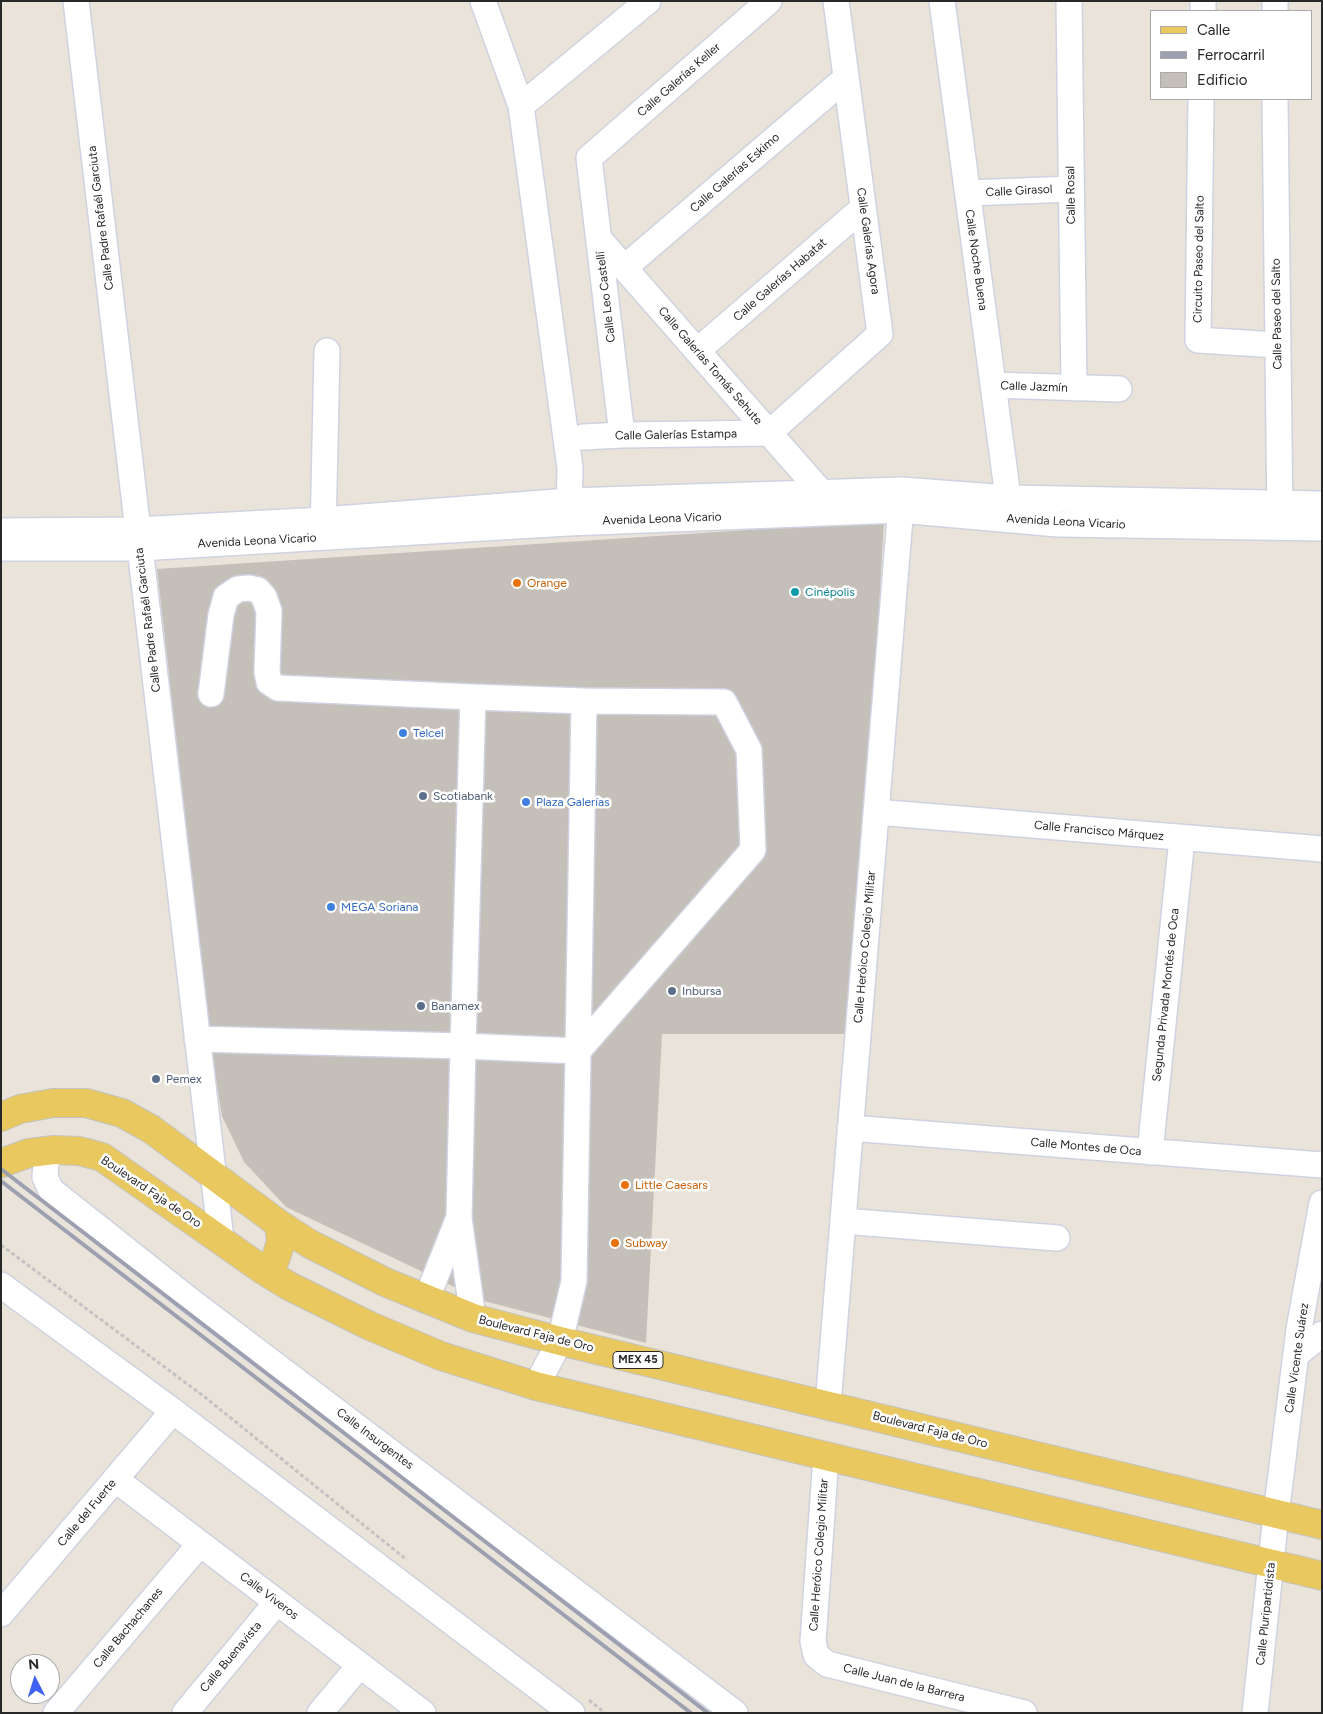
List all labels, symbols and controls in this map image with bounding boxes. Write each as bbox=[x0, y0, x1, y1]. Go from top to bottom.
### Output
legend bbox=[1150, 10, 1313, 100]
text: Calle bbox=[1197, 21, 1230, 39]
street label: Calle Galerías Keller bbox=[635, 40, 723, 120]
text: Ferrocarril bbox=[1197, 46, 1265, 64]
text: Edificio bbox=[1197, 71, 1247, 89]
street label: Calle Galerías Eskimo bbox=[687, 130, 783, 216]
street label: Calle Padre Rafaél Garciuta bbox=[85, 145, 117, 291]
street label: Calle Rosal bbox=[1063, 166, 1079, 224]
street label: Calle Girasol bbox=[985, 182, 1053, 200]
street label: Calle Galerías Agora bbox=[853, 187, 883, 295]
street label: Circuito Paseo del Salto bbox=[1191, 195, 1207, 323]
street label: Calle Noche Buena bbox=[962, 209, 990, 311]
street label: Calle Galerías Habatat bbox=[730, 236, 830, 324]
street label: Calle Leo Castellí bbox=[593, 251, 619, 343]
street label: Calle Paseo del Salto bbox=[1269, 258, 1285, 370]
street label: Calle Galerías Tomás Sehute bbox=[655, 304, 765, 428]
street label: Calle Jazmín bbox=[1000, 379, 1068, 395]
street label: Calle Galerías Estampa bbox=[615, 427, 737, 443]
street label: Avenida Leona Vicario bbox=[602, 510, 722, 528]
street label: Avenida Leona Vicario bbox=[1006, 512, 1126, 532]
street label: Avenida Leona Vicario bbox=[197, 531, 317, 551]
street label: Calle Padre Rafaél Garciuta bbox=[132, 547, 164, 693]
place label: Orange bbox=[527, 576, 567, 590]
marker: Orange bbox=[511, 577, 523, 589]
place label: Cinépolis bbox=[805, 585, 855, 599]
marker: Cinépolis bbox=[789, 586, 801, 598]
place label: Telcel bbox=[413, 726, 444, 740]
marker: Telcel bbox=[397, 727, 409, 739]
place label: Scotiabank bbox=[433, 789, 493, 803]
marker: Scotiabank bbox=[417, 790, 429, 802]
place label: Plaza Galerías bbox=[536, 795, 610, 809]
marker: Plaza Galerías bbox=[520, 796, 532, 808]
street label: Calle Francisco Márquez bbox=[1033, 818, 1165, 844]
street label: Calle Heróico Colegio Militar bbox=[851, 870, 879, 1024]
place label: MEGA Soriana bbox=[341, 900, 418, 914]
marker: MEGA Soriana bbox=[325, 901, 337, 913]
street label: Segunda Privada Montés de Oca bbox=[1150, 907, 1182, 1083]
place label: Inbursa bbox=[682, 984, 721, 998]
marker: Inbursa bbox=[666, 985, 678, 997]
place label: Banamex bbox=[431, 999, 480, 1013]
marker: Banamex bbox=[415, 1000, 427, 1012]
place label: Pemex bbox=[166, 1072, 202, 1086]
marker: Pemex bbox=[150, 1073, 162, 1085]
street label: Calle Montes de Oca bbox=[1030, 1135, 1142, 1159]
street label: Boulevard Faja de Oro bbox=[98, 1153, 204, 1231]
place label: Little Caesars bbox=[635, 1178, 708, 1192]
marker: Little Caesars bbox=[619, 1179, 631, 1191]
place label: Subway bbox=[625, 1236, 668, 1250]
marker: Subway bbox=[609, 1237, 621, 1249]
street label: Calle Vicente Suárez bbox=[1282, 1302, 1312, 1414]
street label: Boulevard Faja de Oro bbox=[477, 1313, 595, 1355]
road number: MEX 45 bbox=[613, 1352, 663, 1368]
street label: Calle Insurgentes bbox=[334, 1405, 416, 1473]
street label: Boulevard Faja de Oro bbox=[871, 1409, 989, 1451]
street label: Calle del Fuerte bbox=[55, 1476, 119, 1550]
street label: Calle Heróico Colegio Militar bbox=[806, 1478, 832, 1632]
street label: Calle Pluripartidista bbox=[1253, 1562, 1279, 1666]
street label: Calle Viveros bbox=[237, 1569, 301, 1623]
street label: Calle Bachachanes bbox=[90, 1585, 166, 1671]
street label: Calle Buenavista bbox=[197, 1619, 265, 1695]
north arrow bbox=[10, 1654, 60, 1704]
text: N bbox=[28, 1656, 40, 1673]
street label: Calle Juan de la Barrera bbox=[842, 1661, 966, 1705]

